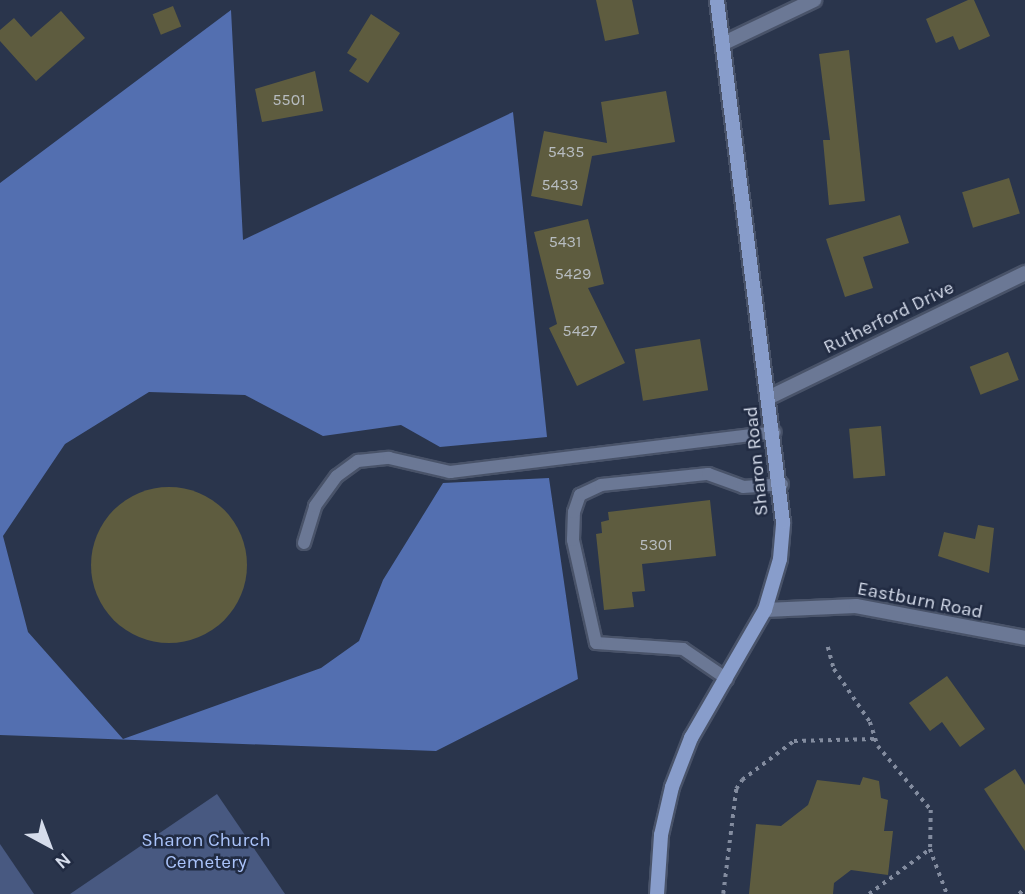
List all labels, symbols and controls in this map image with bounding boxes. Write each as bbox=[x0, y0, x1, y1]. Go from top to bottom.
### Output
house number: 5501 bbox=[273, 90, 305, 110]
house number: 5435 bbox=[548, 142, 584, 162]
house number: 5433 bbox=[542, 175, 578, 195]
house number: 5431 bbox=[549, 232, 581, 252]
house number: 5429 bbox=[555, 264, 591, 284]
street label: Rutherford Drive bbox=[820, 277, 958, 359]
house number: 5427 bbox=[563, 321, 597, 341]
street label: Sharon Road bbox=[740, 405, 774, 517]
house number: 5301 bbox=[639, 535, 673, 555]
street label: Eastburn Road bbox=[855, 578, 985, 624]
north arrow bbox=[14, 810, 84, 880]
park label: Sharon Church Cemetery bbox=[141, 830, 271, 874]
text: N bbox=[50, 848, 75, 874]

